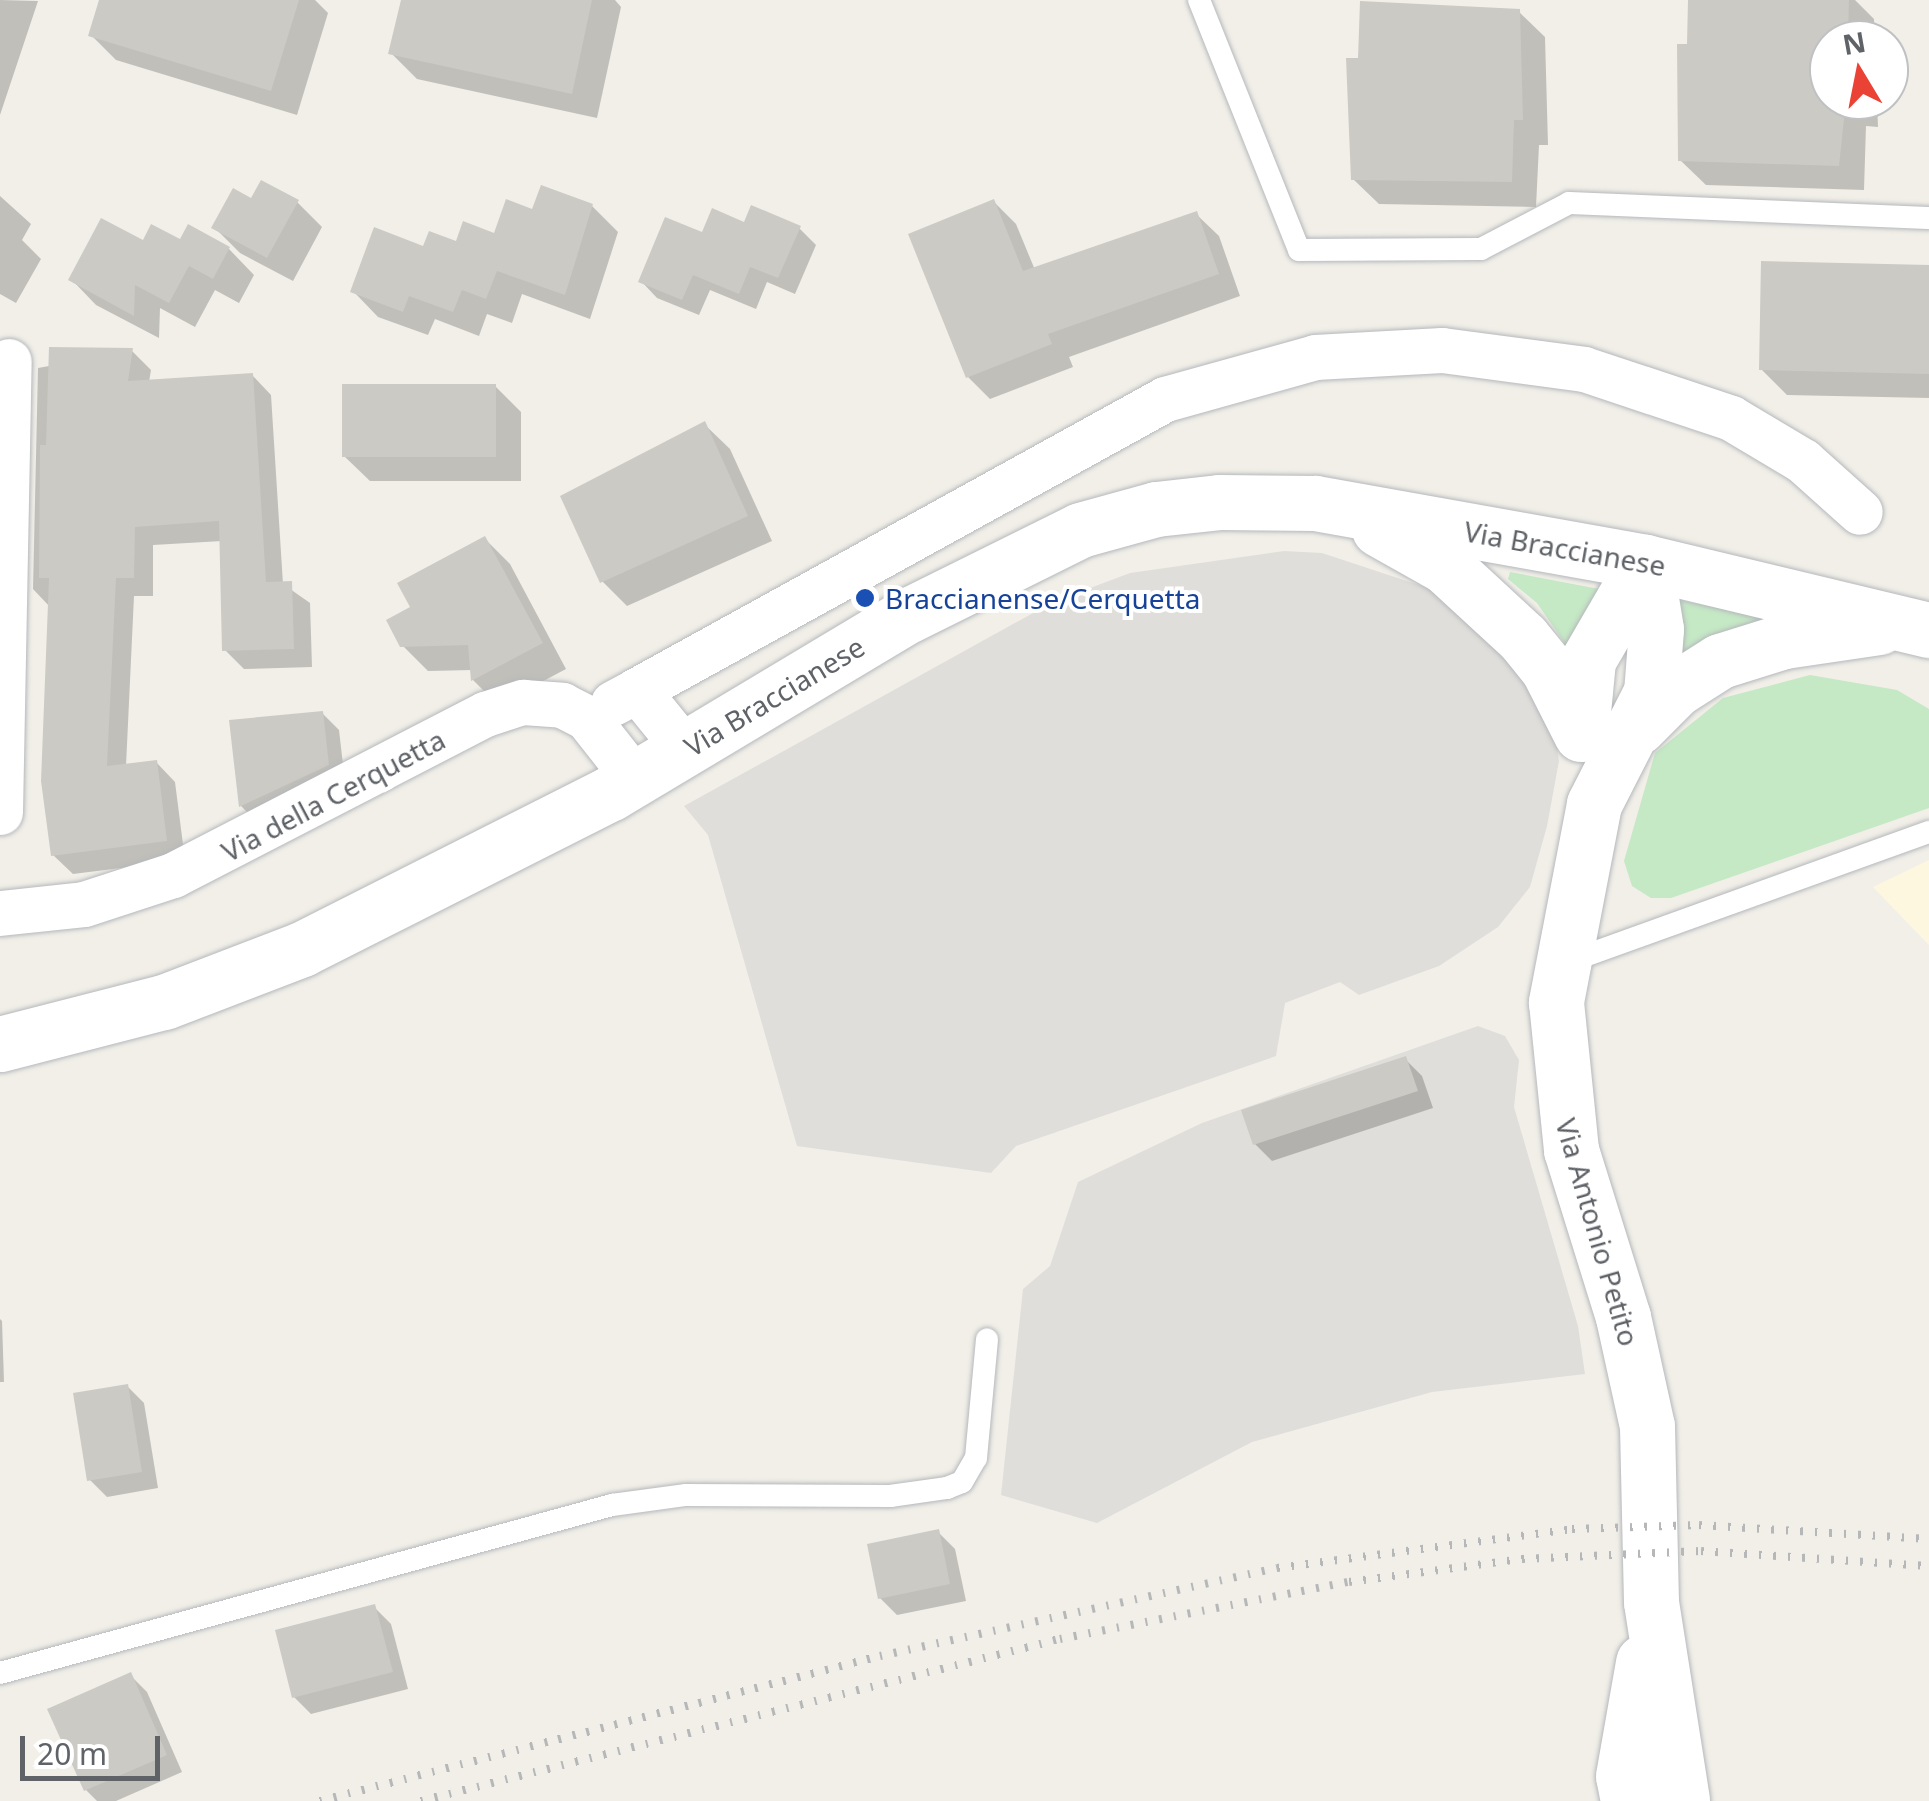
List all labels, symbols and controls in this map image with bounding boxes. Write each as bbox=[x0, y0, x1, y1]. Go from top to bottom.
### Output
north arrow bbox=[1809, 20, 1909, 120]
text: N bbox=[1840, 22, 1869, 63]
street label: Via Braccianese bbox=[1462, 514, 1668, 582]
place label: Braccianense/Cerquetta bbox=[885, 581, 1200, 615]
marker: Braccianense/Cerquetta bbox=[854, 587, 876, 609]
street label: Via Braccianese bbox=[678, 629, 870, 763]
street label: Via della Cerquetta bbox=[216, 722, 450, 868]
street label: Via Antonio Petito bbox=[1549, 1114, 1647, 1350]
scale bar bbox=[25, 1716, 165, 1778]
text: 20 m bbox=[37, 1733, 107, 1774]

